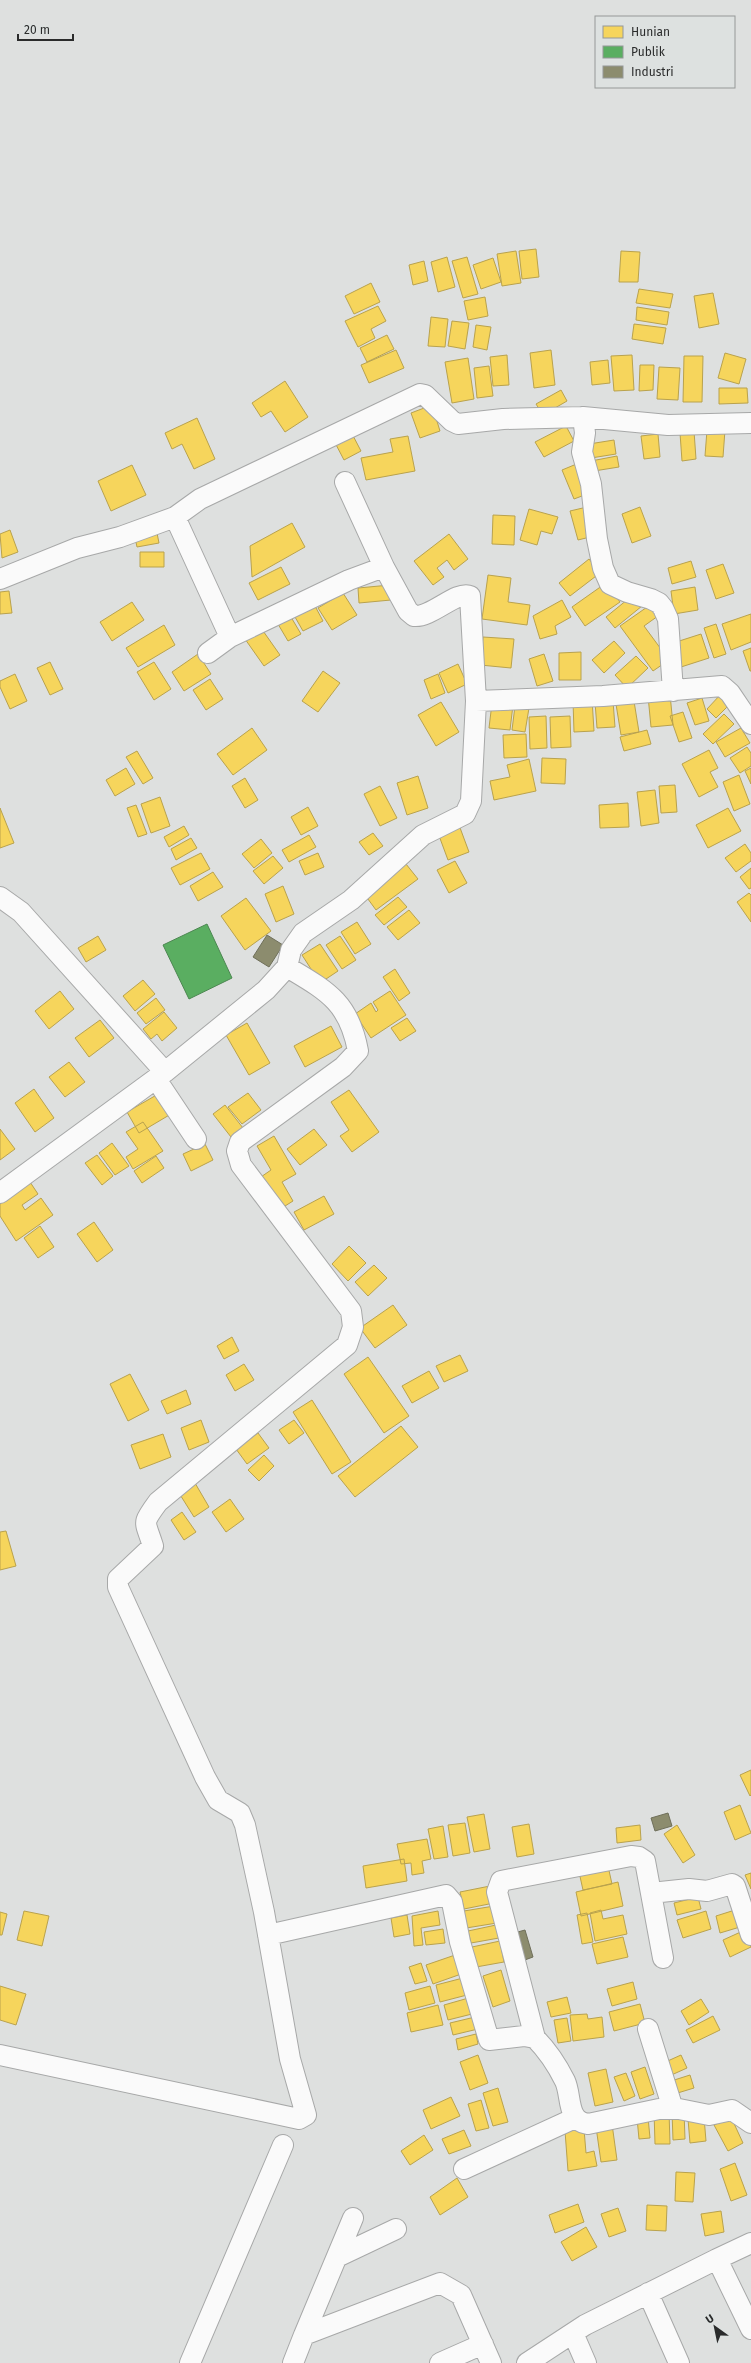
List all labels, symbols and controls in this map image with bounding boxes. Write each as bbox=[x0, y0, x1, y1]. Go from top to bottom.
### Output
scale bar bbox=[18, 16, 73, 42]
legend bbox=[595, 16, 735, 88]
text: 20 m bbox=[24, 23, 50, 37]
text: Hunian bbox=[631, 25, 670, 39]
text: Publik bbox=[631, 45, 666, 59]
text: Industri bbox=[631, 65, 674, 79]
north arrow bbox=[695, 2307, 735, 2347]
text: U bbox=[703, 2312, 716, 2326]

